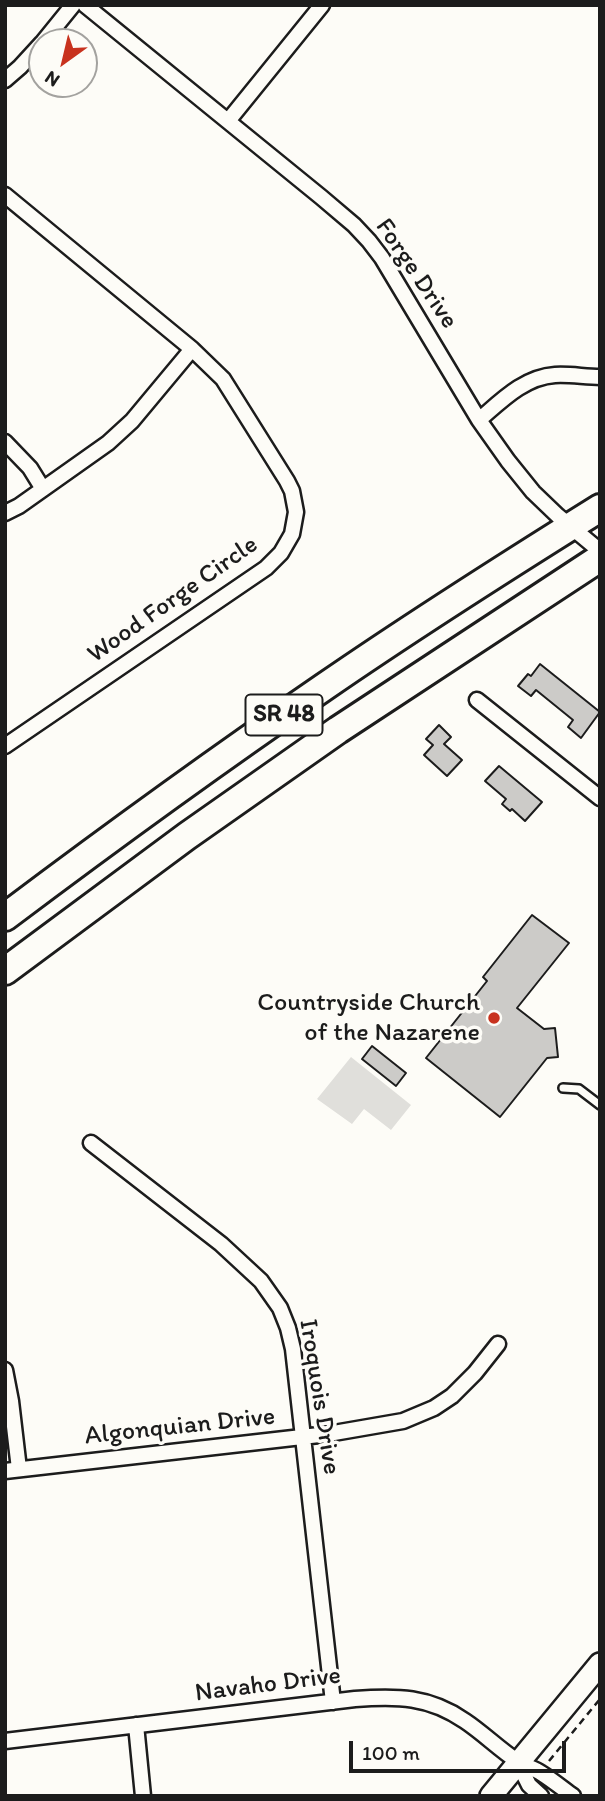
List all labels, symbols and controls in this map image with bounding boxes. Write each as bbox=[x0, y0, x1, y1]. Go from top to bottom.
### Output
north arrow bbox=[28, 28, 98, 98]
text: N bbox=[40, 66, 64, 92]
street label: Forge Drive bbox=[368, 213, 464, 335]
street label: Wood Forge Circle bbox=[82, 530, 264, 670]
road number: SR 48 bbox=[246, 694, 322, 736]
place label: Countryside Church of the Nazarene bbox=[257, 987, 480, 1048]
marker: Countryside Church of the Nazarene bbox=[486, 1010, 502, 1026]
street label: Iroquois Drive bbox=[291, 1317, 347, 1477]
street label: Algonquian Drive bbox=[83, 1401, 277, 1453]
street label: Navaho Drive bbox=[193, 1661, 343, 1709]
scale bar bbox=[353, 1728, 570, 1772]
text: 100 m bbox=[362, 1740, 420, 1765]

